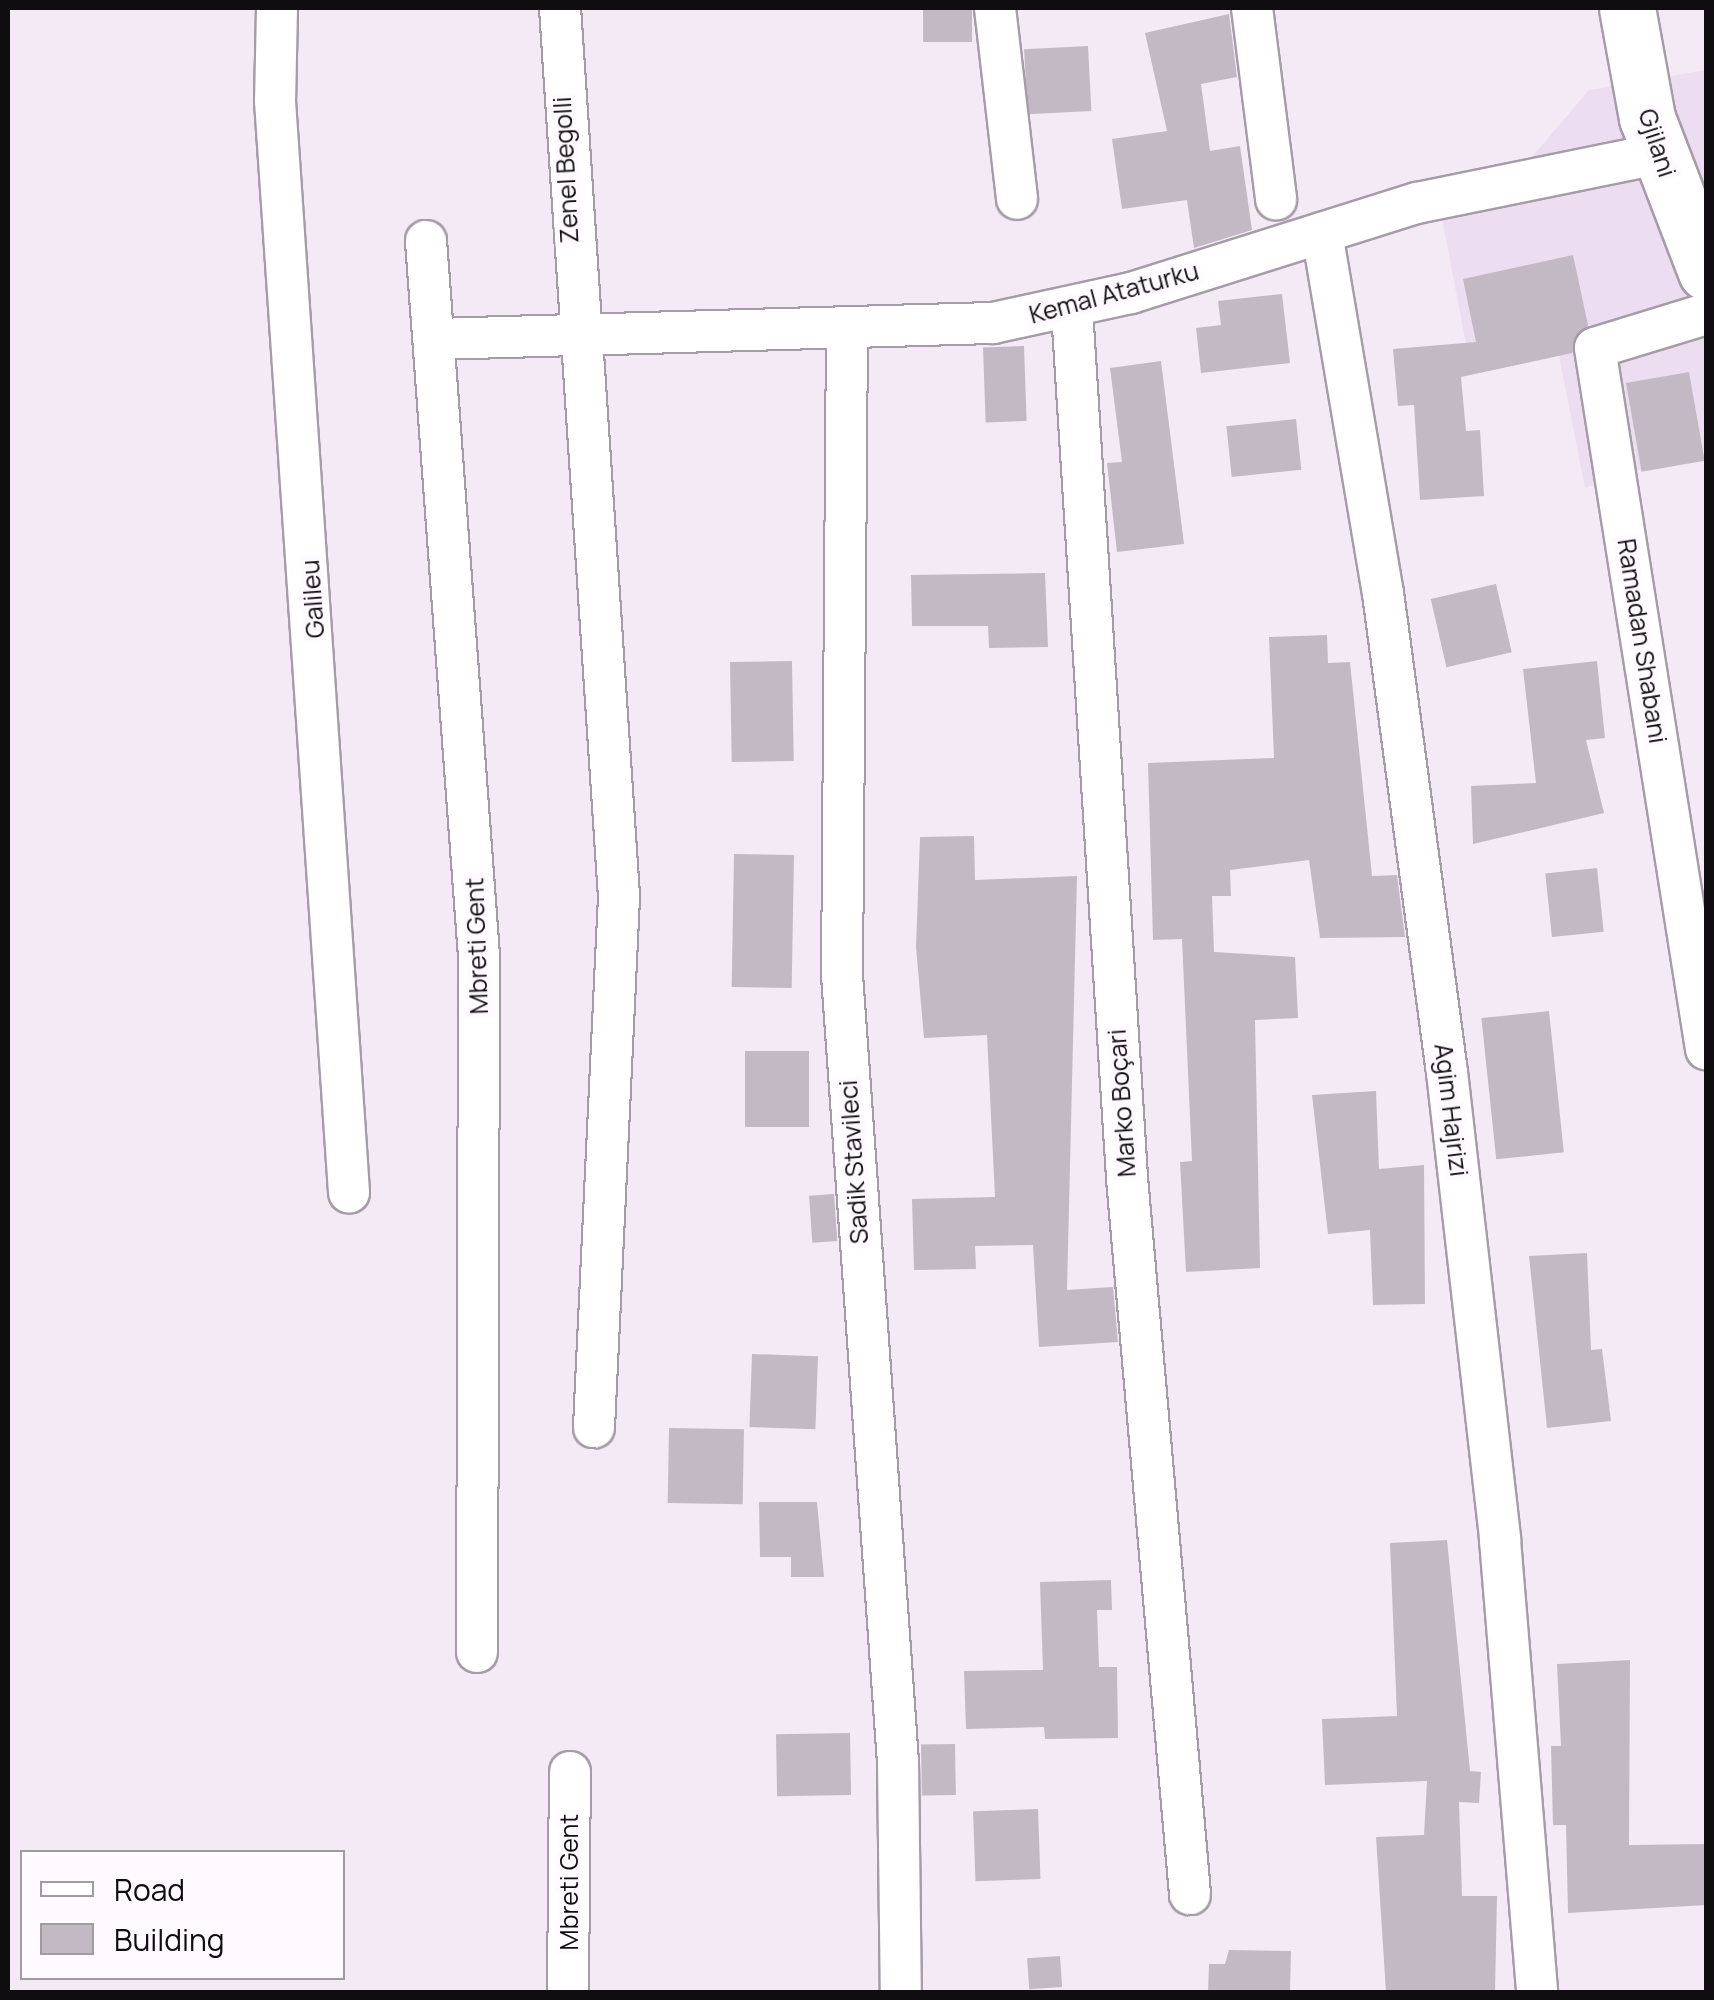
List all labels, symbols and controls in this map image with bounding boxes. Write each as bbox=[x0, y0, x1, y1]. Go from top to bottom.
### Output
street label: Zenel Begolli bbox=[547, 96, 585, 244]
street label: Gjilani bbox=[1632, 105, 1682, 181]
street label: Kemal Ataturku bbox=[1026, 256, 1202, 330]
street label: Ramadan Shabani bbox=[1611, 537, 1673, 745]
street label: Galileu bbox=[295, 559, 331, 639]
street label: Mbreti Gent bbox=[460, 877, 494, 1015]
street label: Marko Boçari bbox=[1102, 1028, 1142, 1178]
street label: Agim Hajrizi bbox=[1428, 1042, 1474, 1178]
street label: Sadik Stavileci bbox=[833, 1079, 875, 1245]
street label: Mbreti Gent bbox=[554, 1814, 584, 1950]
legend bbox=[20, 1850, 345, 1980]
text: Road bbox=[114, 1869, 185, 1910]
text: Building bbox=[114, 1919, 225, 1960]

